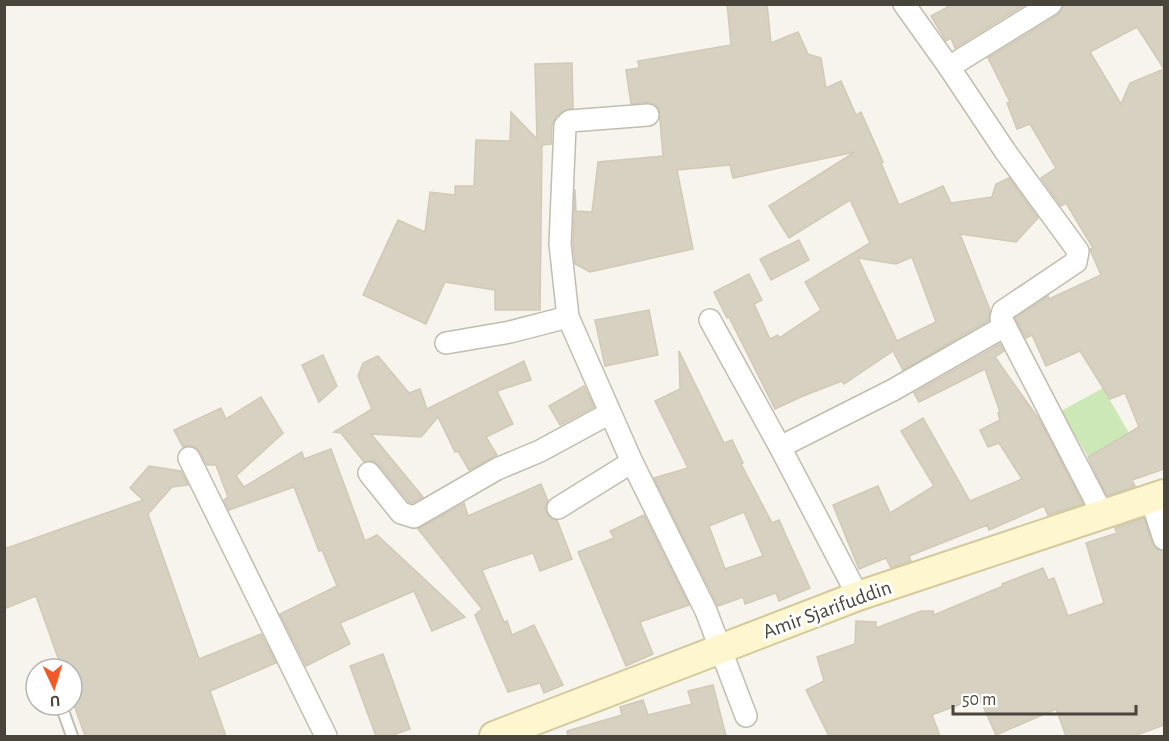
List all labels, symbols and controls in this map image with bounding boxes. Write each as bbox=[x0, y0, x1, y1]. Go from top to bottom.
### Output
street label: Amir Sjarifuddin bbox=[760, 576, 894, 642]
north arrow bbox=[24, 657, 84, 717]
scale bar bbox=[953, 678, 1136, 716]
text: 50 m bbox=[962, 691, 996, 709]
text: U bbox=[49, 693, 61, 709]

